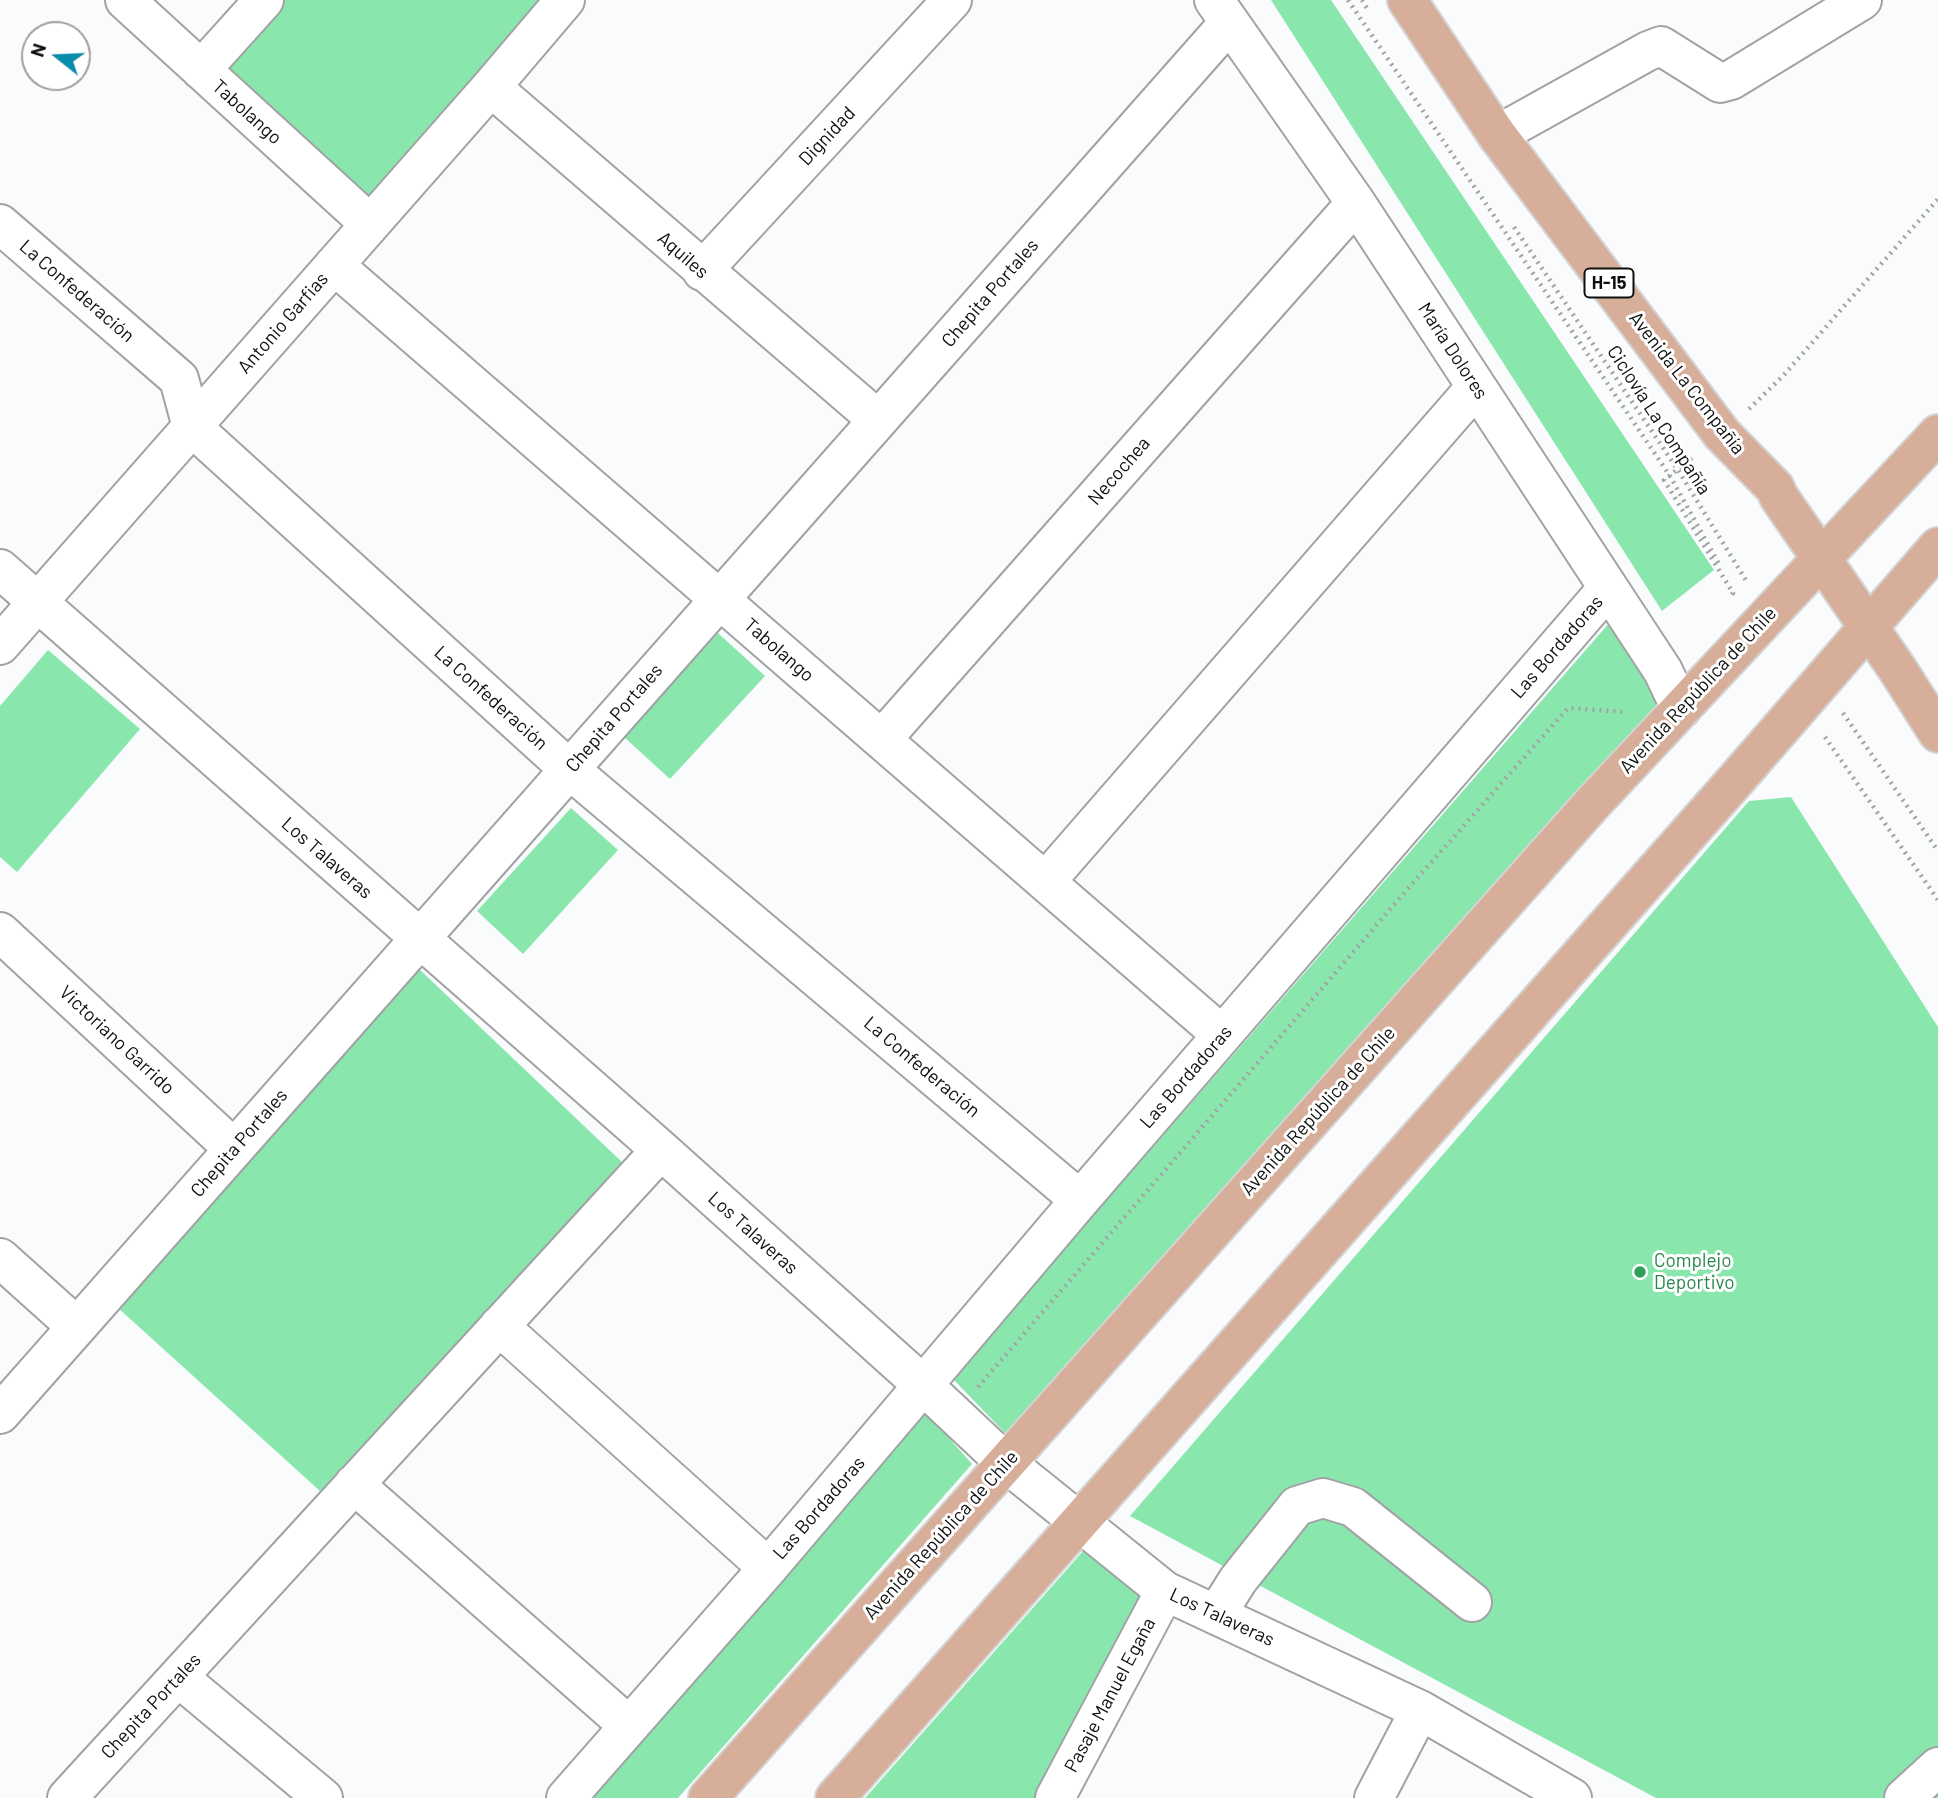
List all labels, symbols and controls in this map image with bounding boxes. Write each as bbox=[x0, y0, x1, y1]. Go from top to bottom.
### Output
north arrow bbox=[21, 21, 91, 91]
text: N bbox=[25, 40, 50, 60]
street label: Tabolango bbox=[208, 75, 286, 149]
street label: Dignidad bbox=[794, 102, 860, 170]
street label: Aquiles bbox=[653, 227, 713, 283]
street label: Chepita Portales bbox=[937, 234, 1043, 352]
street label: La Confederación bbox=[15, 235, 139, 347]
street label: Antonio Garfias bbox=[233, 268, 333, 378]
road number: H-15 bbox=[1584, 268, 1634, 298]
street label: María Dolores bbox=[1413, 298, 1493, 404]
street label: Avenida La Compañía bbox=[1624, 307, 1750, 459]
street label: Ciclovía La Compañía bbox=[1602, 341, 1716, 499]
street label: Necochea bbox=[1083, 432, 1155, 510]
street label: Las Bordadoras bbox=[1506, 591, 1608, 703]
street label: Avenida República de Chile bbox=[1615, 602, 1781, 778]
street label: Tabolango bbox=[739, 613, 819, 687]
street label: La Confederación bbox=[430, 641, 552, 755]
street label: Chepita Portales bbox=[561, 659, 667, 777]
street label: Los Talaveras bbox=[277, 812, 377, 904]
street label: Victoriano Garrido bbox=[55, 981, 179, 1099]
street label: La Confederación bbox=[859, 1012, 985, 1122]
street label: Las Bordadoras bbox=[1135, 1021, 1237, 1133]
street label: Avenida República de Chile bbox=[1236, 1022, 1400, 1200]
street label: Chepita Portales bbox=[186, 1084, 292, 1202]
street label: Los Talaveras bbox=[703, 1187, 803, 1279]
place label: Complejo Deportivo bbox=[1654, 1250, 1735, 1294]
marker: Complejo Deportivo bbox=[1632, 1264, 1648, 1280]
street label: Avenida República de Chile bbox=[859, 1446, 1023, 1624]
street label: Las Bordadoras bbox=[768, 1452, 870, 1564]
street label: Los Talaveras bbox=[1166, 1583, 1278, 1651]
street label: Pasaje Manuel Egaña bbox=[1060, 1614, 1160, 1776]
street label: Chepita Portales bbox=[96, 1648, 206, 1764]

